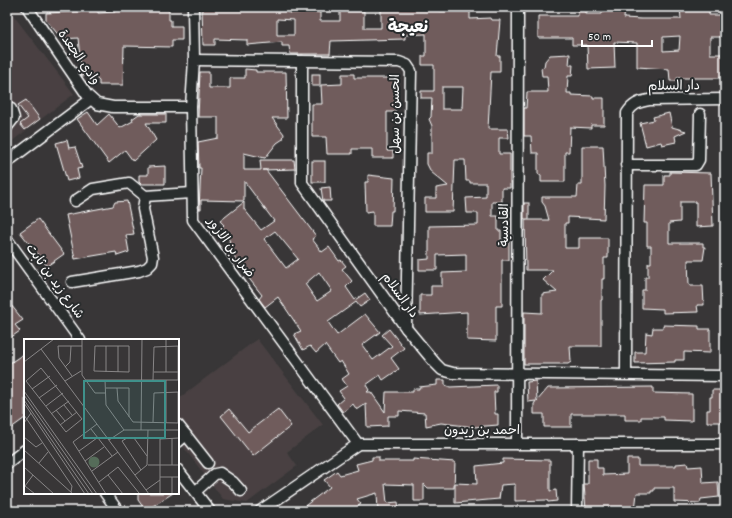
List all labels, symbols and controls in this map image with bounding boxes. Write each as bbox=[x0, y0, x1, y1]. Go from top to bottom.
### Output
district label: نعيجة bbox=[388, 17, 428, 41]
scale bar bbox=[582, 22, 652, 48]
street label: وادي الجعدة bbox=[52, 26, 104, 90]
text: 50 m bbox=[588, 29, 611, 46]
street label: الحسن بن سهل bbox=[387, 74, 406, 154]
street label: دار السلام bbox=[648, 77, 700, 97]
street label: القادسية bbox=[496, 203, 515, 247]
street label: ضرار بن الازور bbox=[201, 213, 259, 282]
street label: شارع زيد بن ثابت bbox=[20, 240, 88, 324]
street label: دار السلام bbox=[376, 269, 422, 323]
inset map bbox=[24, 339, 179, 494]
street label: احمد بن زيدون bbox=[444, 422, 520, 441]

